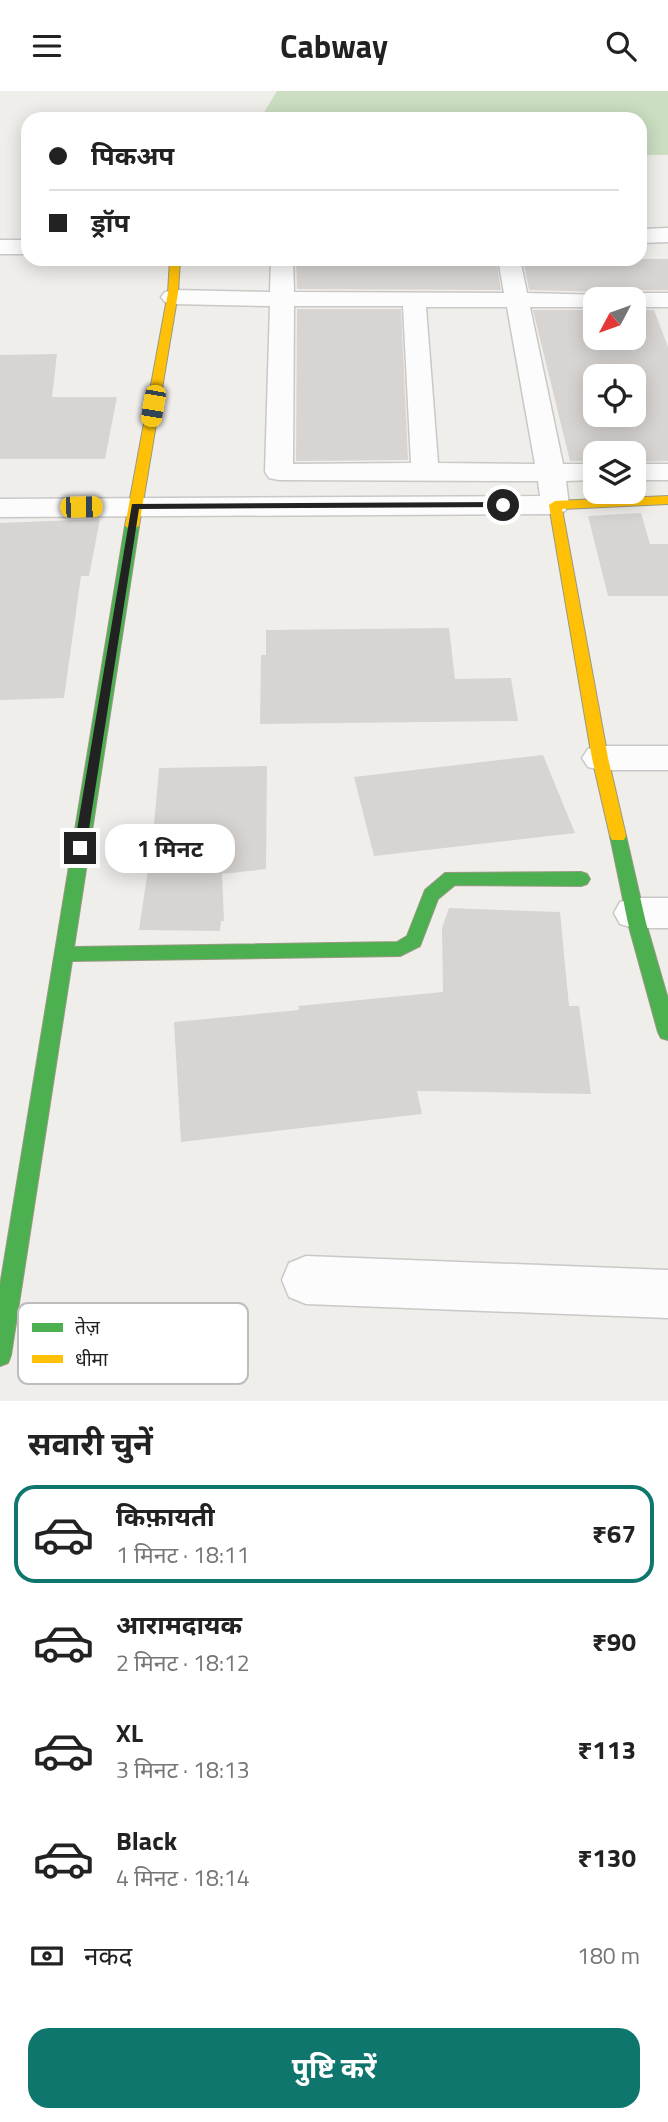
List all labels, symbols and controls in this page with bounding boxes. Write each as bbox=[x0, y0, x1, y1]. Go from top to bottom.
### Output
text: Cabway bbox=[280, 22, 388, 70]
icon: menu bbox=[28, 27, 66, 65]
icon: search bbox=[602, 27, 640, 65]
text: पिकअप bbox=[91, 136, 174, 175]
text: ड्रॉप bbox=[91, 203, 129, 242]
north arrow bbox=[583, 287, 646, 350]
map controls bbox=[583, 287, 646, 504]
button: locate bbox=[583, 364, 646, 427]
car bbox=[140, 383, 167, 429]
button: layers bbox=[583, 441, 646, 504]
route start bbox=[487, 489, 519, 521]
car bbox=[60, 496, 103, 518]
callout: 1 मिनट bbox=[104, 823, 234, 873]
text: 1 मिनट bbox=[137, 831, 203, 866]
route end bbox=[64, 832, 96, 864]
legend bbox=[18, 1303, 248, 1384]
text: तेज़ bbox=[75, 1312, 101, 1341]
text: धीमा bbox=[75, 1344, 109, 1373]
text: सवारी चुनें bbox=[28, 1419, 153, 1467]
text: किफ़ायती bbox=[116, 1497, 215, 1536]
icon: car bbox=[32, 1503, 95, 1566]
text: ₹67 bbox=[592, 1514, 636, 1553]
text: 1 मिनट · 18:11 bbox=[116, 1537, 250, 1572]
text: आरामदायक bbox=[116, 1605, 242, 1644]
icon: car bbox=[32, 1611, 95, 1674]
text: ₹90 bbox=[592, 1622, 636, 1661]
text: 2 मिनट · 18:12 bbox=[116, 1645, 250, 1680]
text: XL bbox=[116, 1713, 143, 1752]
icon: car bbox=[32, 1719, 95, 1782]
text: ₹113 bbox=[577, 1730, 636, 1769]
text: 3 मिनट · 18:13 bbox=[116, 1752, 250, 1787]
text: Black bbox=[116, 1821, 177, 1860]
icon: car bbox=[32, 1827, 95, 1890]
text: ₹130 bbox=[577, 1838, 636, 1877]
text: 4 मिनट · 18:14 bbox=[116, 1860, 250, 1895]
text: नकद bbox=[84, 1936, 132, 1975]
icon: cash bbox=[28, 1937, 66, 1975]
text: 180 m bbox=[577, 1938, 640, 1973]
button: पुष्टि करें bbox=[28, 2028, 640, 2108]

